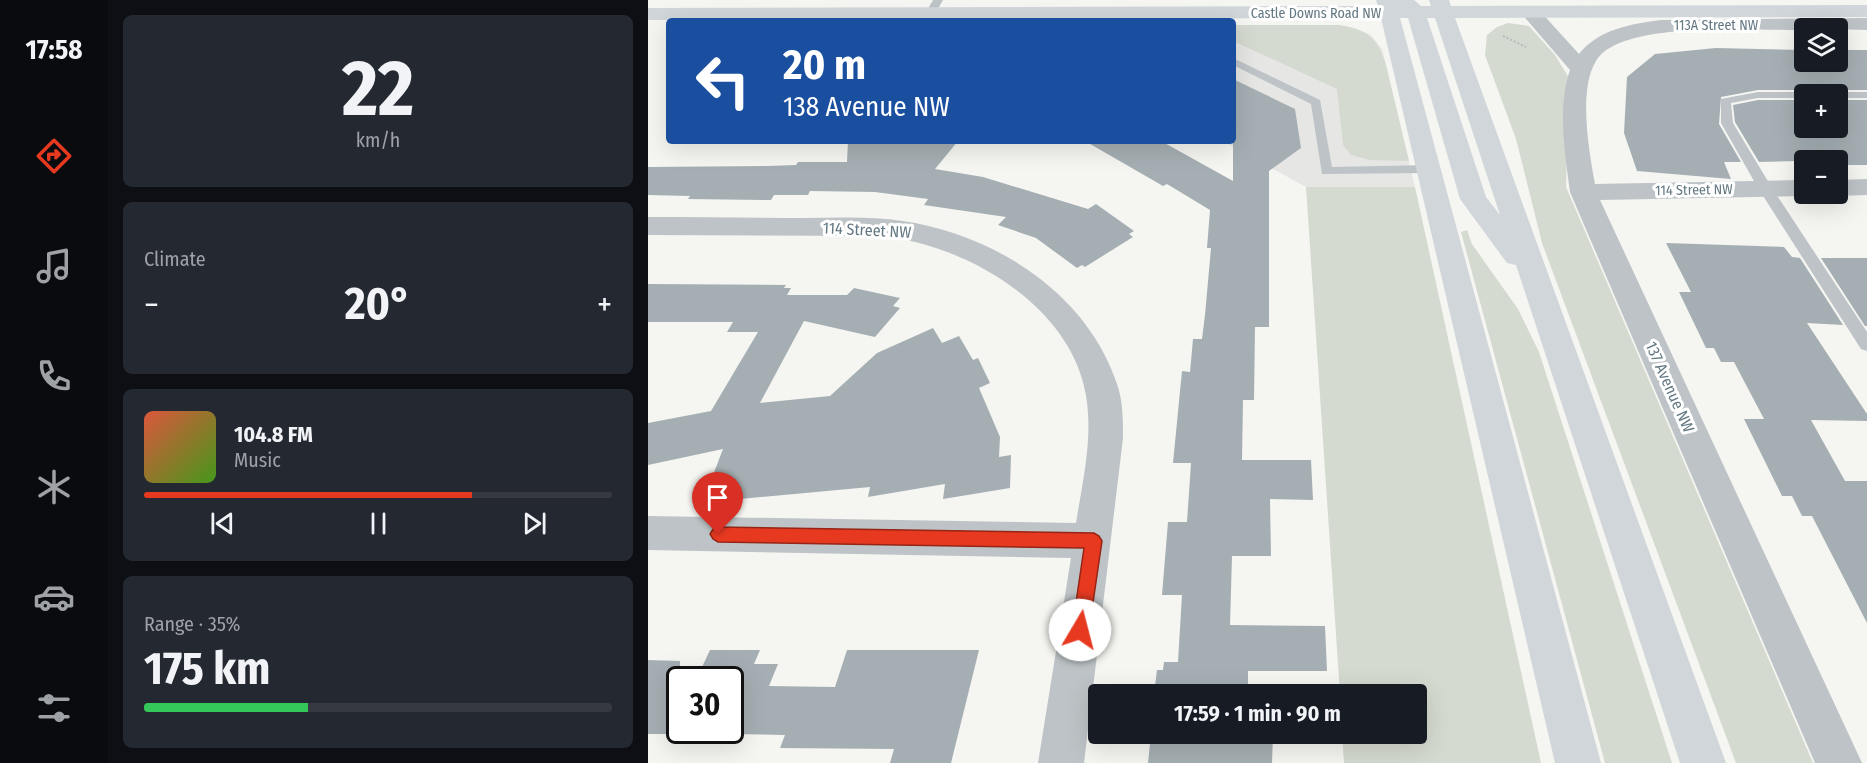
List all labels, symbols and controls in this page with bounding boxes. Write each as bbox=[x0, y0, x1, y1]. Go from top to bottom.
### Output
street label: Castle Downs Road NW bbox=[1251, 5, 1382, 22]
street label: 113A Street NW bbox=[1674, 17, 1759, 34]
map controls bbox=[1794, 18, 1848, 204]
button: layers bbox=[1794, 18, 1848, 72]
text: 17:58 bbox=[26, 34, 82, 66]
text: 20 m bbox=[783, 40, 866, 90]
text: 22 bbox=[342, 42, 414, 136]
icon: left bbox=[684, 42, 762, 120]
button: + bbox=[1794, 84, 1848, 138]
text: 138 Avenue NW bbox=[783, 91, 950, 123]
text: km/h bbox=[356, 128, 400, 152]
icon: directions bbox=[33, 135, 75, 177]
button: − bbox=[1794, 150, 1848, 204]
street label: 114 Street NW bbox=[1655, 181, 1733, 199]
street label: 114 Street NW bbox=[822, 218, 912, 242]
icon: music bbox=[33, 245, 75, 287]
text: Climate bbox=[144, 247, 206, 271]
text: 20° bbox=[345, 277, 411, 331]
text: − bbox=[144, 285, 159, 325]
text: + bbox=[597, 285, 612, 325]
street label: 137 Avenue NW bbox=[1642, 339, 1698, 435]
icon: phone bbox=[33, 355, 75, 397]
text: 104.8 FM bbox=[234, 421, 313, 448]
text: Music bbox=[234, 448, 281, 472]
icon: climate bbox=[33, 466, 75, 508]
pin bbox=[692, 472, 743, 534]
icon: arrive bbox=[701, 481, 734, 514]
icon: previous bbox=[206, 507, 239, 540]
icon: pause bbox=[362, 507, 395, 540]
icon: next bbox=[518, 507, 551, 540]
icon: car bbox=[33, 576, 75, 618]
position arrow bbox=[1048, 598, 1112, 662]
text: Range · 35% bbox=[144, 612, 240, 636]
text: 175 km bbox=[144, 642, 270, 696]
speed limit sign: 30 bbox=[666, 666, 744, 744]
icon: filters bbox=[33, 687, 75, 729]
text: 17:59 · 1 min · 90 m bbox=[1174, 700, 1341, 727]

